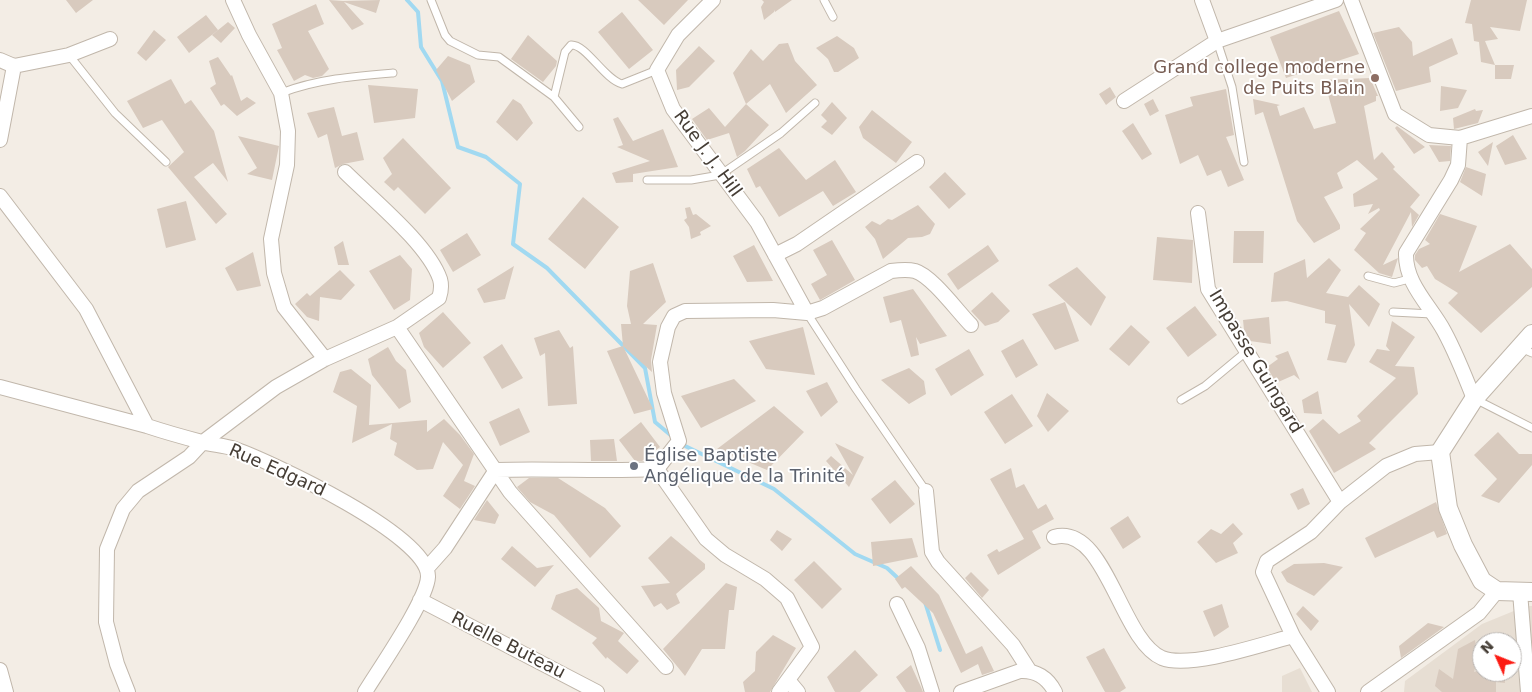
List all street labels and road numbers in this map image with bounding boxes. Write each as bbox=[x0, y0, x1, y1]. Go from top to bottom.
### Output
street label: Rue J. J. Hill bbox=[668, 106, 746, 202]
street label: Impasse Guingard bbox=[1204, 286, 1306, 438]
street label: Rue Edgard bbox=[225, 440, 329, 502]
street label: Ruelle Buteau bbox=[447, 608, 569, 684]

